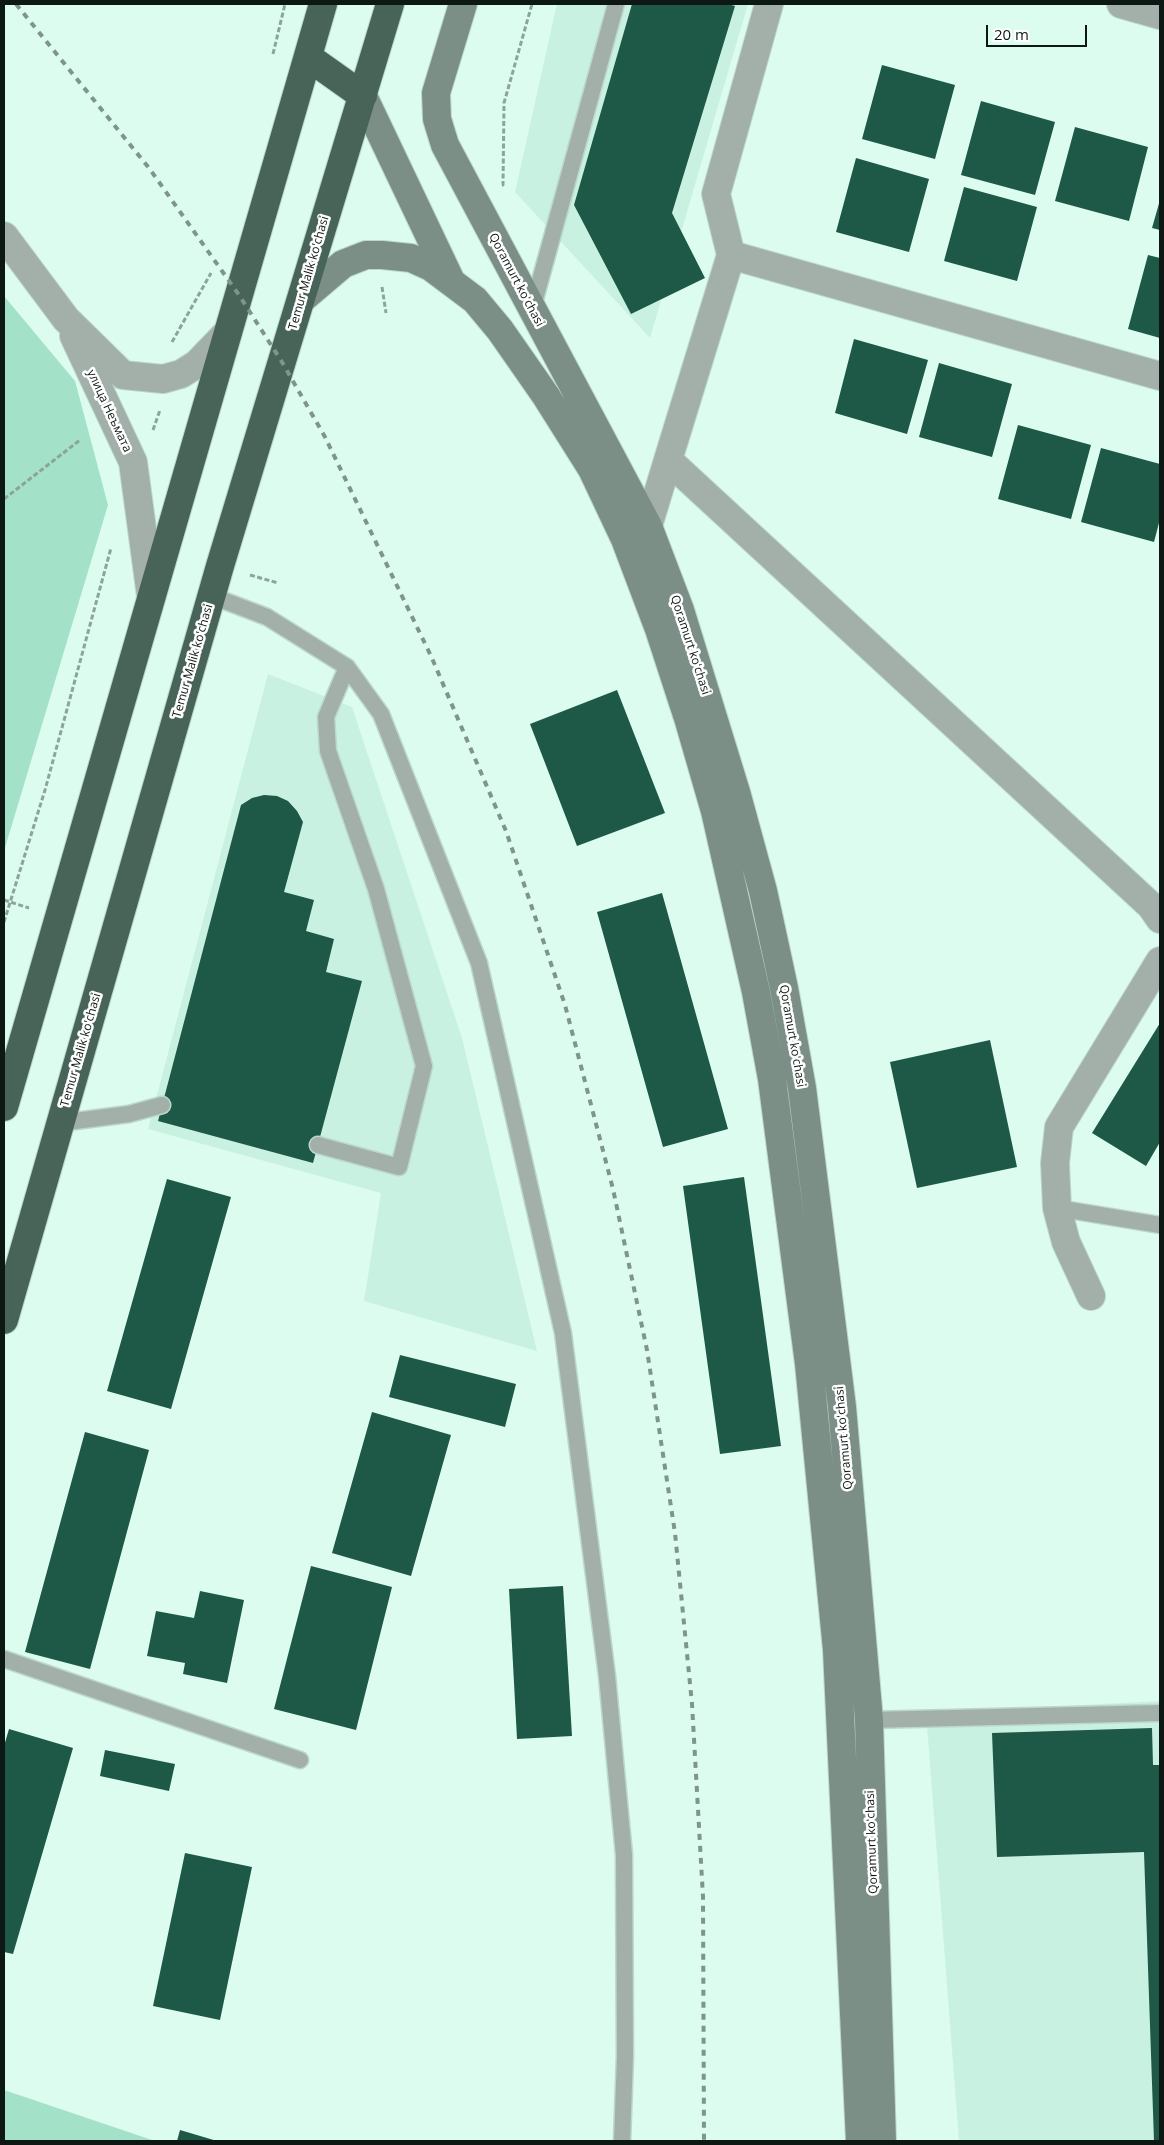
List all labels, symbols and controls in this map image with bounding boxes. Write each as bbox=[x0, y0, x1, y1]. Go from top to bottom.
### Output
scale bar bbox=[989, 15, 1090, 47]
text: 20 m bbox=[994, 24, 1029, 44]
street label: Temur Malik ko'chasi bbox=[286, 215, 332, 331]
street label: Qoramurt koʻchasi bbox=[485, 231, 547, 329]
street label: улица Неъмата bbox=[84, 367, 134, 455]
street label: Qoramurt koʻchasi bbox=[667, 594, 713, 696]
street label: Temur Malik ko'chasi bbox=[170, 603, 216, 719]
street label: Qoramurt koʻchasi bbox=[776, 984, 808, 1088]
street label: Temur Malik ko'chasi bbox=[58, 992, 104, 1108]
street label: Qoramurt koʻchasi bbox=[832, 1386, 856, 1490]
street label: Qoramurt koʻchasi bbox=[863, 1790, 881, 1894]

